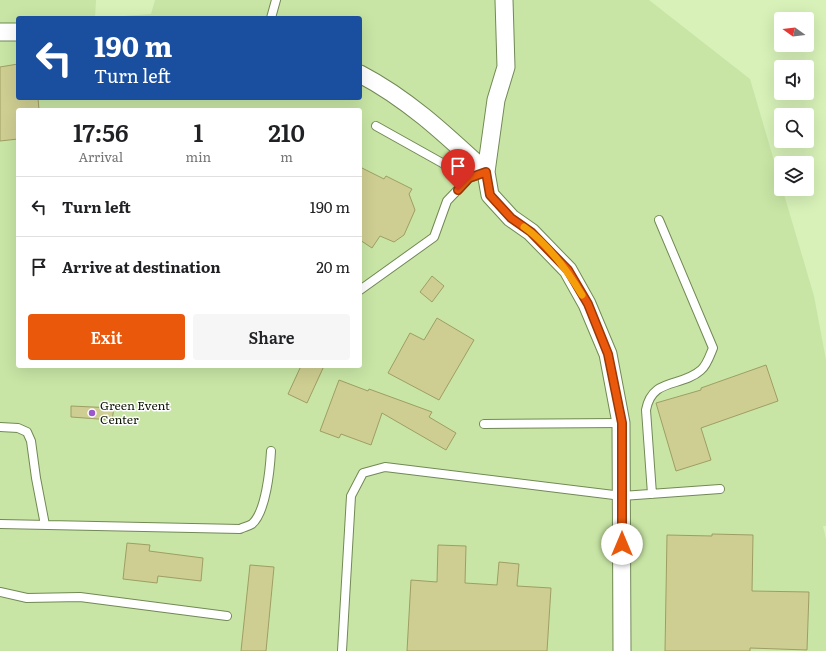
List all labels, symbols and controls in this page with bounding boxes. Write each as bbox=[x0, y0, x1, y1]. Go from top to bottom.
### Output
north arrow bbox=[774, 12, 814, 52]
map controls bbox=[774, 12, 814, 196]
text: 190 m bbox=[94, 24, 172, 66]
icon: left bbox=[28, 32, 80, 84]
button: sound bbox=[774, 60, 814, 100]
text: Turn left bbox=[94, 62, 171, 89]
button: search bbox=[774, 108, 814, 148]
text: 17:56 bbox=[73, 114, 129, 149]
text: 1 bbox=[193, 114, 203, 149]
text: 210 bbox=[268, 114, 305, 149]
text: Arrival bbox=[79, 147, 123, 166]
text: min bbox=[186, 147, 211, 166]
text: m bbox=[280, 147, 293, 166]
pin bbox=[441, 149, 475, 190]
icon: arrive bbox=[447, 155, 469, 177]
button: layers bbox=[774, 156, 814, 196]
text: Turn left bbox=[62, 195, 131, 218]
text: 190 m bbox=[310, 195, 350, 218]
icon: left bbox=[28, 196, 50, 218]
text: Arrive at destination bbox=[62, 255, 221, 278]
text: 20 m bbox=[316, 255, 350, 278]
icon: arrive bbox=[28, 256, 50, 278]
button: Exit bbox=[28, 314, 185, 360]
button: Share bbox=[193, 314, 350, 360]
place label: Green Event Center bbox=[100, 396, 170, 428]
marker: Green Event Center bbox=[87, 408, 97, 418]
position arrow bbox=[601, 523, 643, 565]

